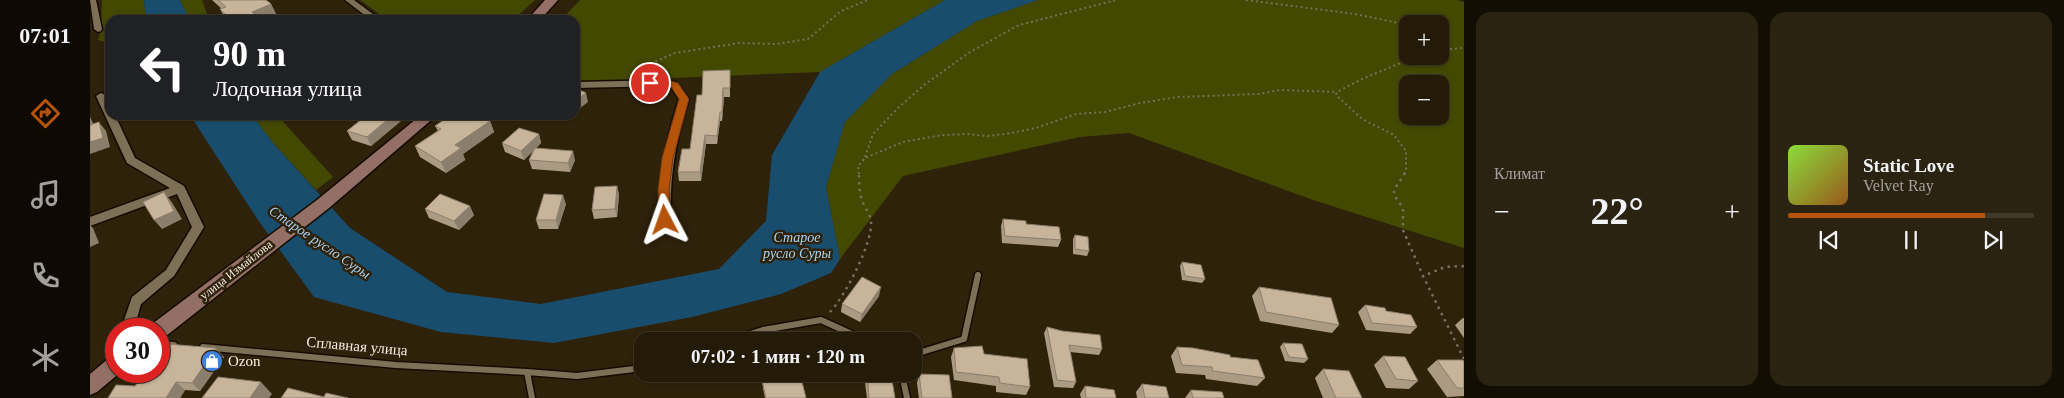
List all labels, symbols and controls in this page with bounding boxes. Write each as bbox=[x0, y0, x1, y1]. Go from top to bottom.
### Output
map controls bbox=[1399, 15, 1449, 125]
button: + bbox=[1399, 15, 1449, 65]
text: 07:01 bbox=[19, 23, 71, 48]
icon: left bbox=[130, 35, 195, 100]
text: 90 m bbox=[213, 35, 286, 74]
pin bbox=[629, 62, 671, 104]
icon: arrive bbox=[636, 69, 664, 97]
button: − bbox=[1399, 75, 1449, 125]
text: Лодочная улица bbox=[213, 76, 362, 101]
icon: directions bbox=[28, 96, 63, 131]
text: Static Love bbox=[1863, 155, 1954, 176]
text: Климат bbox=[1494, 165, 1545, 182]
icon: music bbox=[28, 177, 63, 212]
text: Velvet Ray bbox=[1863, 177, 1934, 194]
text: 22° bbox=[1590, 190, 1644, 232]
position arrow bbox=[638, 193, 690, 245]
text: − bbox=[1494, 196, 1510, 227]
text: + bbox=[1724, 196, 1740, 227]
water label: Старое русло Суры bbox=[266, 203, 373, 282]
icon: previous bbox=[1815, 226, 1843, 254]
icon: pause bbox=[1897, 226, 1925, 254]
icon: next bbox=[1979, 226, 2007, 254]
water label: Старое русло Суры bbox=[762, 230, 831, 261]
street label: улица Измайлова bbox=[197, 237, 275, 303]
icon: phone bbox=[28, 258, 63, 293]
speed limit sign: 30 bbox=[105, 318, 170, 383]
street label: Сплавная улица bbox=[306, 334, 409, 358]
icon: climate bbox=[28, 340, 63, 375]
text: 07:02 · 1 мин · 120 m bbox=[691, 346, 865, 367]
shop icon: Ozon bbox=[200, 349, 224, 373]
place label: Ozon bbox=[228, 353, 261, 369]

